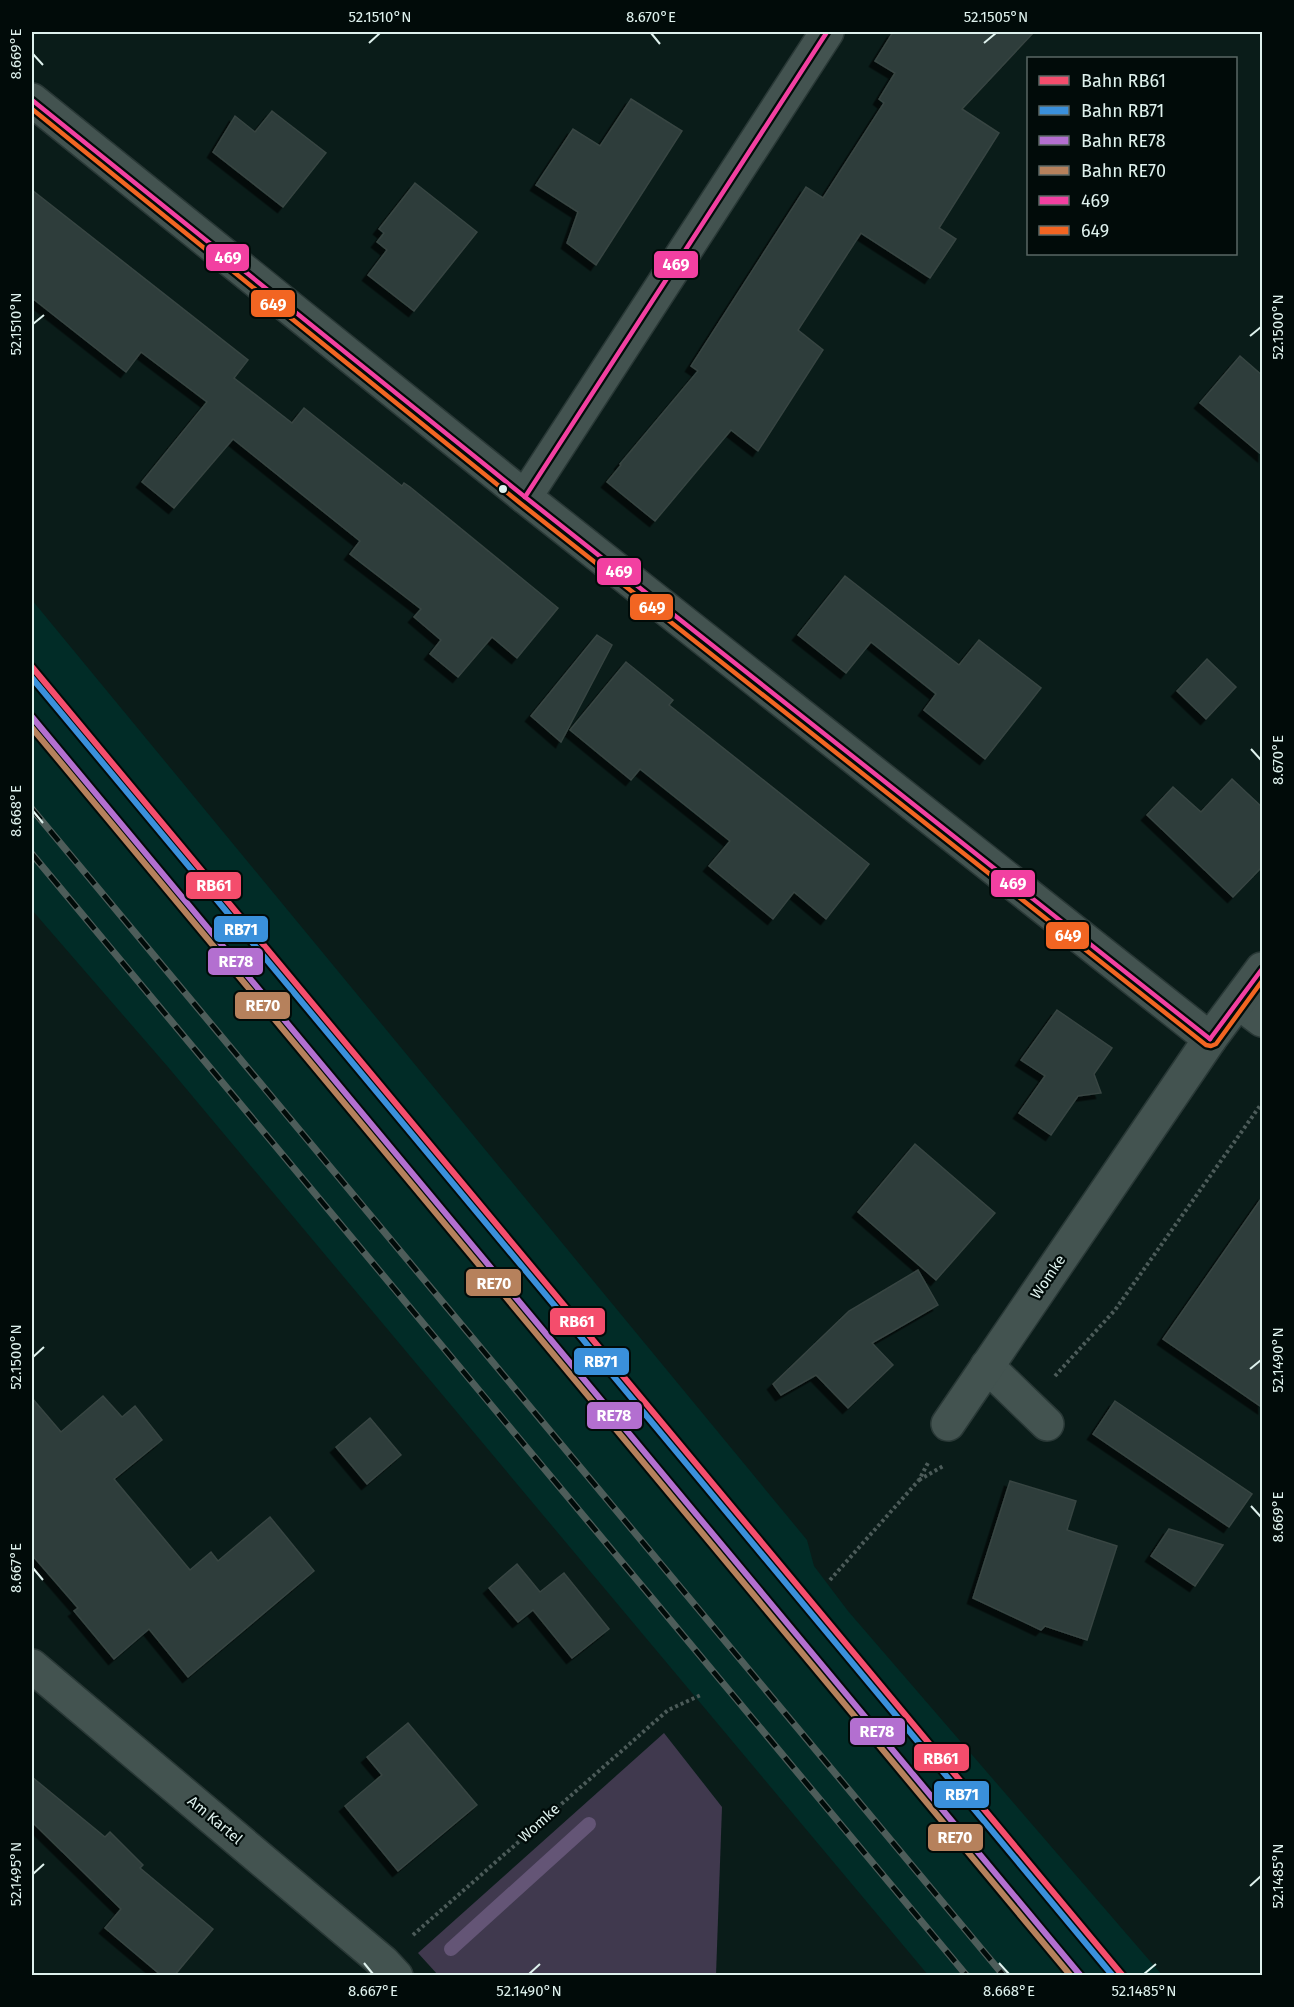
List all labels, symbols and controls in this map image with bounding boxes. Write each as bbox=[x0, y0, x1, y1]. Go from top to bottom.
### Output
text: 52.1510°N bbox=[348, 8, 412, 26]
text: 8.670°E bbox=[626, 8, 676, 26]
text: 52.1505°N bbox=[964, 8, 1028, 26]
text: 8.669°E bbox=[7, 28, 25, 80]
legend bbox=[1027, 57, 1237, 255]
text: Bahn RB61 bbox=[1081, 70, 1166, 92]
text: Bahn RB71 bbox=[1081, 100, 1164, 122]
text: Bahn RE78 bbox=[1081, 130, 1166, 152]
text: Bahn RE70 bbox=[1081, 160, 1166, 182]
text: 469 bbox=[1081, 190, 1109, 212]
text: 649 bbox=[1081, 220, 1109, 242]
line badge: 469 bbox=[205, 243, 250, 272]
text: 469 bbox=[215, 248, 241, 267]
line badge: 469 bbox=[653, 250, 699, 279]
text: 469 bbox=[663, 255, 689, 274]
line badge: 649 bbox=[250, 289, 296, 318]
text: 52.1510°N bbox=[7, 292, 25, 356]
text: 52.1500°N bbox=[1269, 294, 1287, 360]
text: 649 bbox=[260, 295, 286, 314]
unlabelled marker bbox=[497, 483, 509, 495]
line badge: 469 bbox=[596, 557, 642, 586]
text: 469 bbox=[606, 562, 632, 581]
line badge: 649 bbox=[629, 593, 674, 621]
text: 649 bbox=[639, 598, 665, 617]
text: 8.670°E bbox=[1269, 735, 1287, 785]
text: 8.668°E bbox=[7, 785, 25, 837]
line badge: 469 bbox=[990, 869, 1036, 898]
line badge: RB61 bbox=[185, 871, 242, 900]
text: 469 bbox=[1000, 874, 1026, 893]
text: RB61 bbox=[196, 876, 232, 895]
line badge: RB71 bbox=[213, 915, 269, 943]
text: RB71 bbox=[224, 920, 258, 939]
line badge: 649 bbox=[1045, 921, 1090, 950]
text: 649 bbox=[1055, 926, 1081, 945]
line badge: RE78 bbox=[207, 947, 264, 976]
text: RE78 bbox=[219, 952, 253, 971]
line badge: RE70 bbox=[234, 991, 291, 1020]
text: RE70 bbox=[246, 996, 280, 1015]
street label: Womke bbox=[1027, 1251, 1069, 1303]
line badge: RE70 bbox=[465, 1268, 522, 1297]
text: RE70 bbox=[477, 1274, 511, 1293]
line badge: RB61 bbox=[549, 1307, 606, 1336]
text: RB61 bbox=[559, 1312, 595, 1331]
text: 52.1500°N bbox=[7, 1324, 25, 1390]
text: 52.1490°N bbox=[1269, 1327, 1287, 1393]
line badge: RB71 bbox=[573, 1347, 630, 1376]
text: RB71 bbox=[584, 1352, 618, 1371]
line badge: RE78 bbox=[586, 1401, 643, 1430]
text: RE78 bbox=[597, 1406, 631, 1425]
text: 8.669°E bbox=[1269, 1491, 1287, 1543]
text: 8.667°E bbox=[7, 1543, 25, 1593]
line badge: RE78 bbox=[849, 1717, 906, 1746]
text: RE78 bbox=[860, 1722, 894, 1741]
line badge: RB61 bbox=[913, 1743, 970, 1772]
text: RB61 bbox=[923, 1749, 959, 1768]
line badge: RB71 bbox=[933, 1780, 990, 1809]
text: RB71 bbox=[945, 1785, 979, 1804]
street label: Am Kartel bbox=[184, 1792, 246, 1848]
street label: Womke bbox=[515, 1800, 563, 1846]
line badge: RE70 bbox=[927, 1823, 984, 1852]
text: RE70 bbox=[938, 1828, 972, 1847]
text: 52.1495°N bbox=[7, 1842, 25, 1906]
text: 52.1485°N bbox=[1269, 1843, 1287, 1909]
text: 8.667°E bbox=[348, 1982, 398, 2000]
text: 52.1490°N bbox=[496, 1982, 562, 2000]
text: 8.668°E bbox=[983, 1982, 1035, 2000]
text: 52.1485°N bbox=[1111, 1982, 1177, 2000]

